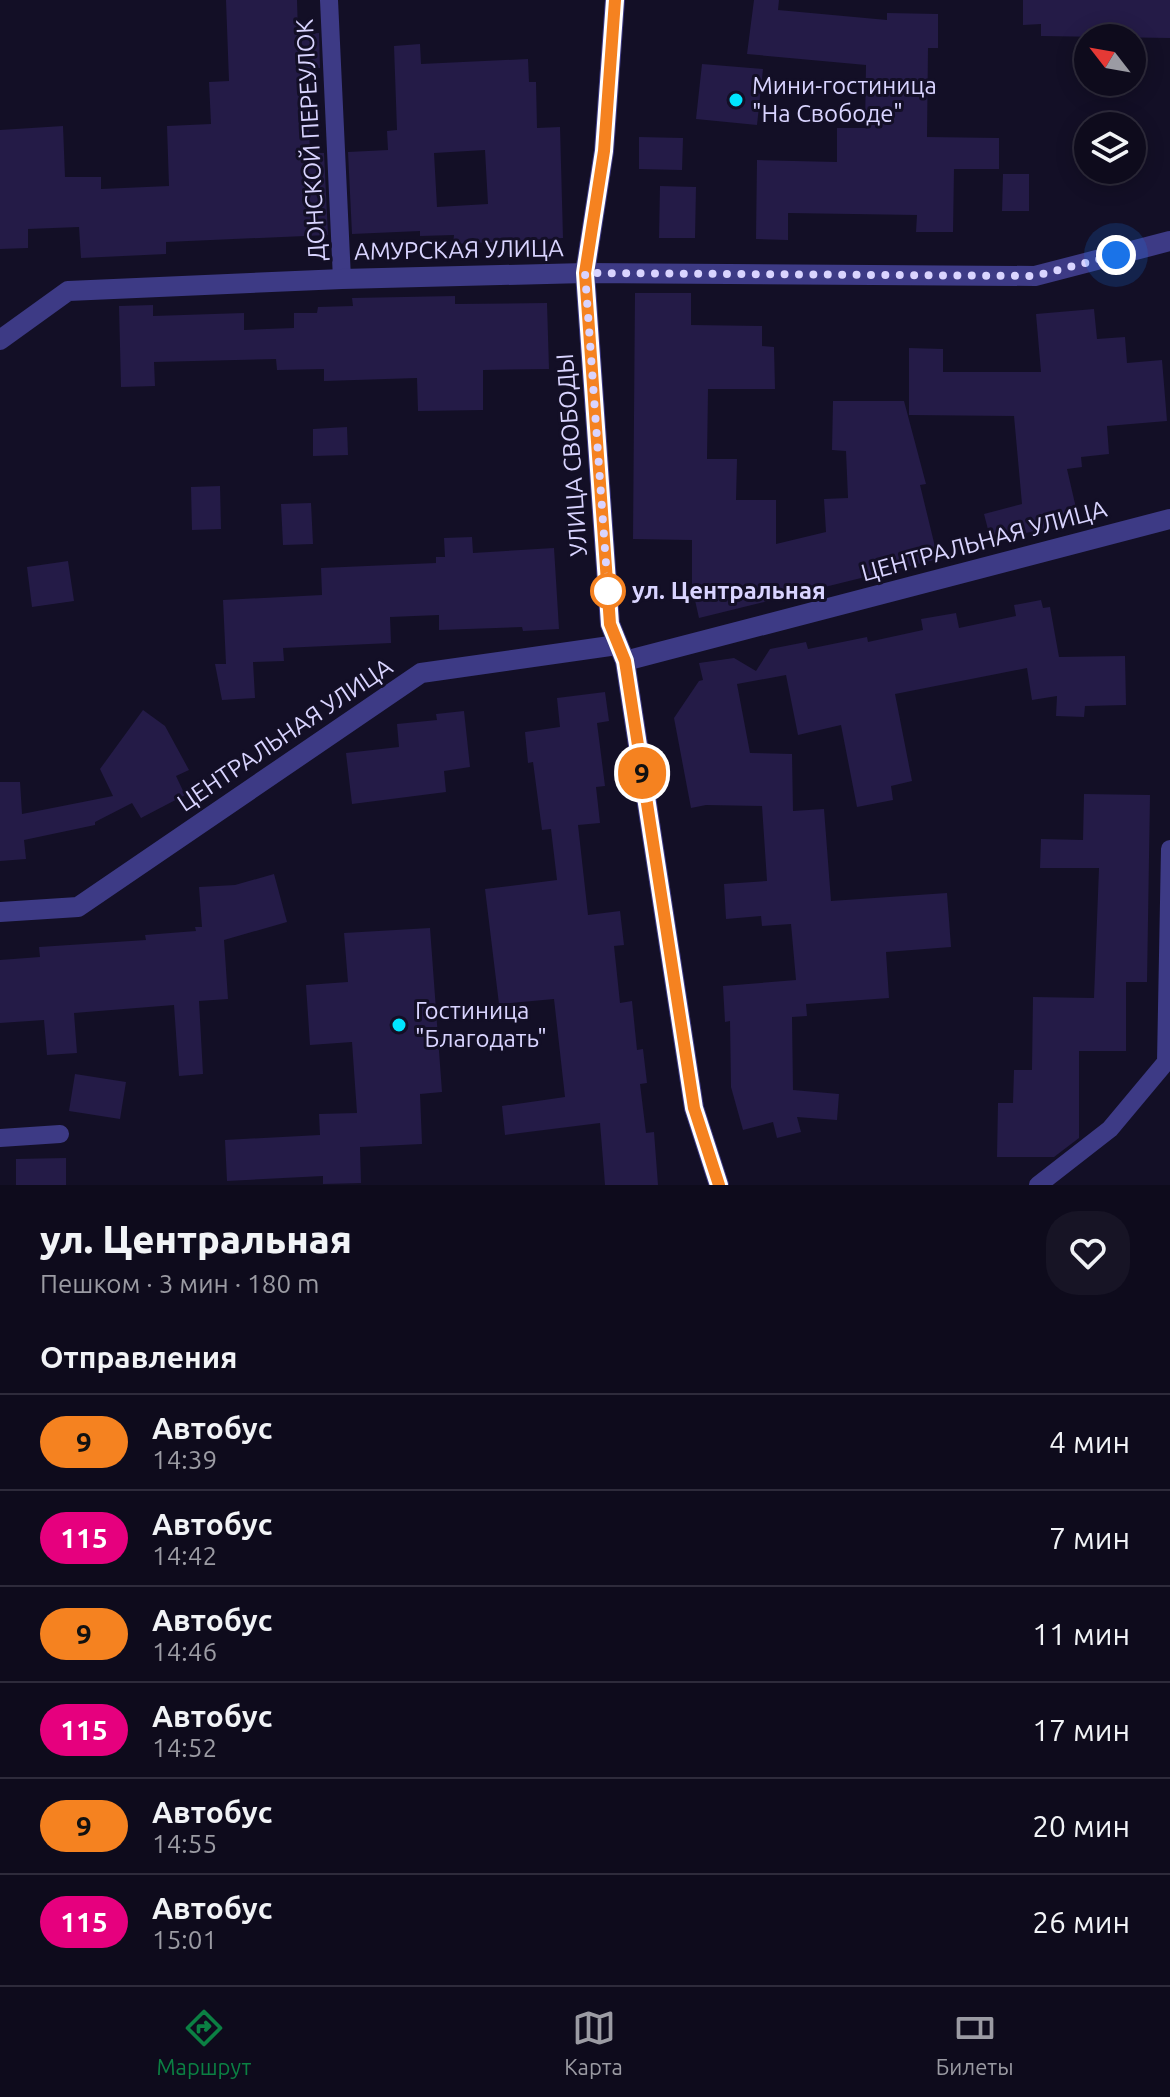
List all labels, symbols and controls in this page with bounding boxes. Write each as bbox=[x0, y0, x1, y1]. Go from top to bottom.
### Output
street label: ДОНСКОЙ ПЕРЕУЛОК bbox=[290, 18, 330, 262]
north arrow bbox=[1074, 24, 1146, 96]
map controls bbox=[1074, 24, 1146, 184]
place label: Мини-гостиница "На Свободе" bbox=[752, 72, 937, 127]
marker: Мини-гостиница "На Свободе" bbox=[727, 91, 745, 109]
button: layers bbox=[1074, 112, 1146, 184]
street label: АМУРСКАЯ УЛИЦА bbox=[354, 234, 564, 265]
your location bbox=[1096, 235, 1136, 275]
street label: УЛИЦА СВОБОДЫ bbox=[551, 353, 592, 557]
street label: ЦЕНТРАЛЬНАЯ УЛИЦА bbox=[858, 495, 1110, 586]
marker: ул. Центральная bbox=[591, 574, 625, 608]
place label: ул. Центральная bbox=[632, 577, 826, 604]
street label: ЦЕНТРАЛЬНАЯ УЛИЦА bbox=[172, 652, 398, 817]
line badge: 9 bbox=[616, 747, 668, 799]
text: 9 bbox=[634, 757, 650, 788]
place label: Гостиница "Благодать" bbox=[415, 997, 547, 1052]
marker: Гостиница "Благодать" bbox=[390, 1016, 408, 1034]
button: heart bbox=[1046, 1211, 1130, 1295]
text: ул. Центральная bbox=[40, 1218, 352, 1260]
text: Пешком · 3 мин · 180 m bbox=[40, 1269, 319, 1298]
text: Отправления bbox=[40, 1340, 237, 1374]
text: Автобус bbox=[152, 1411, 272, 1445]
text: 4 мин bbox=[1049, 1425, 1130, 1459]
text: 9 bbox=[76, 1426, 92, 1457]
text: 14:39 bbox=[152, 1445, 217, 1474]
text: Автобус bbox=[152, 1507, 272, 1541]
text: 7 мин bbox=[1049, 1521, 1130, 1555]
text: 115 bbox=[60, 1522, 108, 1553]
text: 14:42 bbox=[152, 1541, 217, 1570]
text: Автобус bbox=[152, 1603, 272, 1637]
text: 11 мин bbox=[1032, 1617, 1130, 1651]
text: 9 bbox=[76, 1618, 92, 1649]
text: 14:46 bbox=[152, 1637, 217, 1666]
text: Автобус bbox=[152, 1699, 272, 1733]
text: 17 мин bbox=[1032, 1713, 1130, 1747]
text: 115 bbox=[60, 1714, 108, 1745]
text: 14:52 bbox=[152, 1733, 217, 1762]
text: Автобус bbox=[152, 1795, 272, 1829]
text: 20 мин bbox=[1032, 1809, 1130, 1843]
text: 9 bbox=[76, 1810, 92, 1841]
text: 14:55 bbox=[152, 1829, 217, 1858]
text: Автобус bbox=[152, 1891, 272, 1925]
text: 26 мин bbox=[1032, 1905, 1130, 1939]
text: 115 bbox=[60, 1906, 108, 1937]
text: 15:01 bbox=[152, 1925, 217, 1954]
tab: Маршрут bbox=[156, 2006, 251, 2079]
tab: Карта bbox=[564, 2006, 623, 2079]
tab: Билеты bbox=[936, 2006, 1014, 2079]

